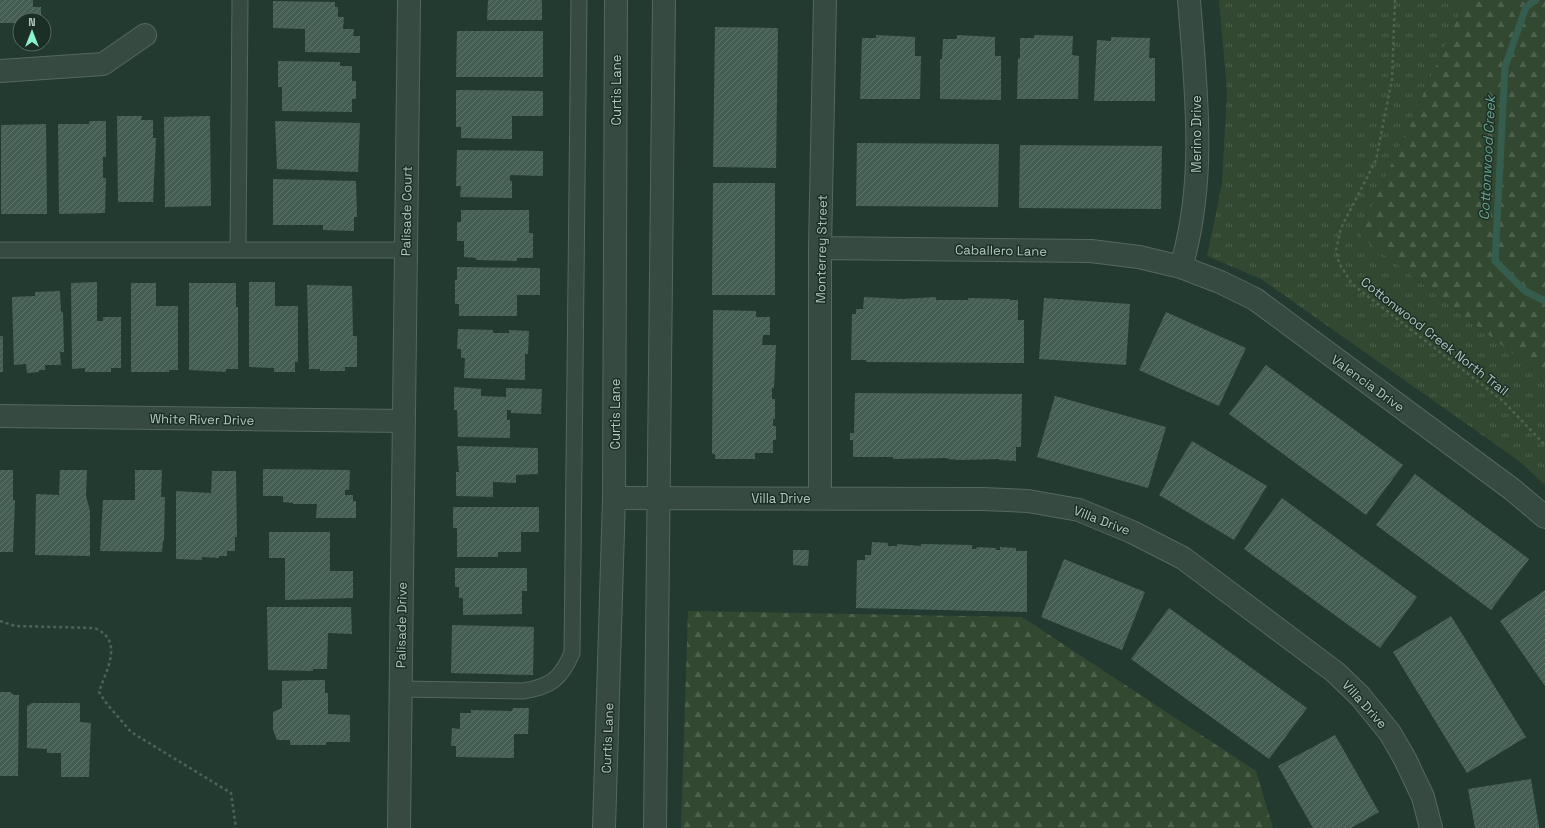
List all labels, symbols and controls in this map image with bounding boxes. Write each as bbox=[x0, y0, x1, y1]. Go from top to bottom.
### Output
north arrow bbox=[12, 12, 52, 52]
text: N bbox=[28, 15, 36, 29]
street label: Curtis Lane bbox=[608, 55, 625, 125]
water label: Cottonwood Creek bbox=[1475, 94, 1499, 221]
street label: Merino Drive bbox=[1188, 95, 1205, 173]
street label: Palisade Court bbox=[397, 166, 416, 256]
street label: Monterrey Street bbox=[812, 194, 831, 304]
street label: Caballero Lane bbox=[955, 241, 1047, 260]
street label: Cottonwood Creek North Trail bbox=[1357, 273, 1512, 399]
street label: Valencia Drive bbox=[1328, 351, 1408, 416]
street label: Curtis Lane bbox=[607, 379, 624, 449]
street label: White River Drive bbox=[150, 410, 254, 429]
street label: Villa Drive bbox=[751, 490, 811, 507]
street label: Villa Drive bbox=[1071, 502, 1133, 539]
street label: Palisade Drive bbox=[392, 582, 411, 668]
street label: Villa Drive bbox=[1338, 677, 1391, 732]
street label: Curtis Lane bbox=[598, 702, 617, 774]

